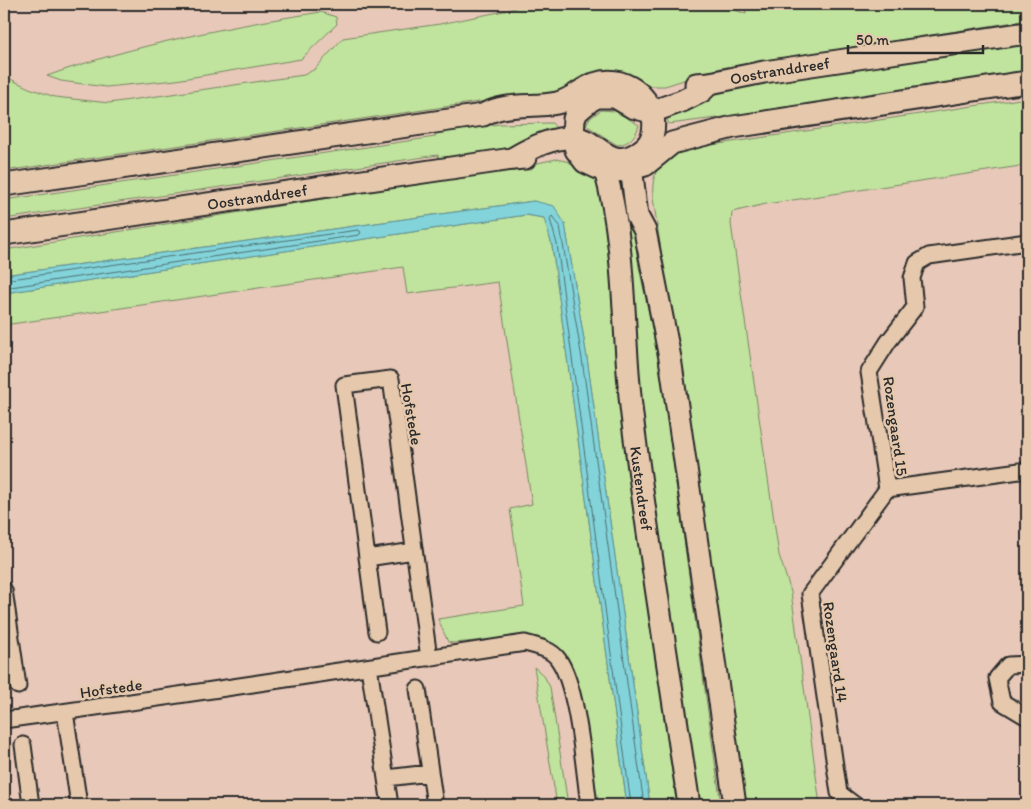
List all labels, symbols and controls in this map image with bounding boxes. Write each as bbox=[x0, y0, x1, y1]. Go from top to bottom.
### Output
scale bar bbox=[848, 22, 984, 54]
text: 50 m bbox=[856, 31, 889, 49]
street label: Oostranddreef bbox=[728, 53, 831, 89]
street label: Oostranddreef bbox=[206, 180, 309, 214]
street label: Rozengaard 15 bbox=[879, 375, 912, 477]
street label: Hofstede bbox=[397, 382, 426, 447]
street label: Kustendreef bbox=[626, 445, 657, 533]
street label: Rozengaard 14 bbox=[819, 600, 852, 704]
street label: Hofstede bbox=[79, 675, 144, 702]

